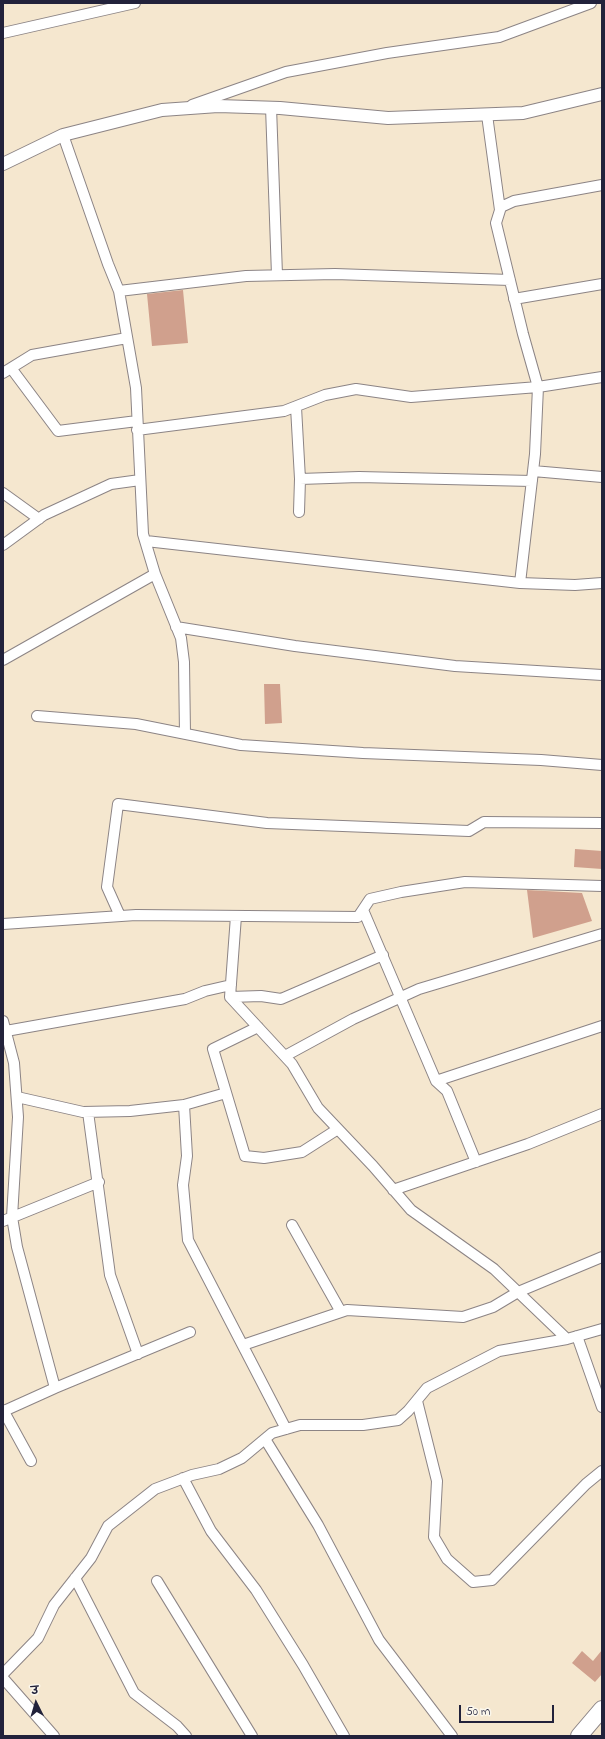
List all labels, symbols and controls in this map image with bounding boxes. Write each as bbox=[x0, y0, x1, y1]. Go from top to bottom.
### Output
north arrow bbox=[16, 1683, 56, 1723]
text: उ bbox=[31, 1683, 39, 1699]
scale bar bbox=[461, 1697, 556, 1723]
text: 50 m bbox=[466, 1703, 490, 1721]

